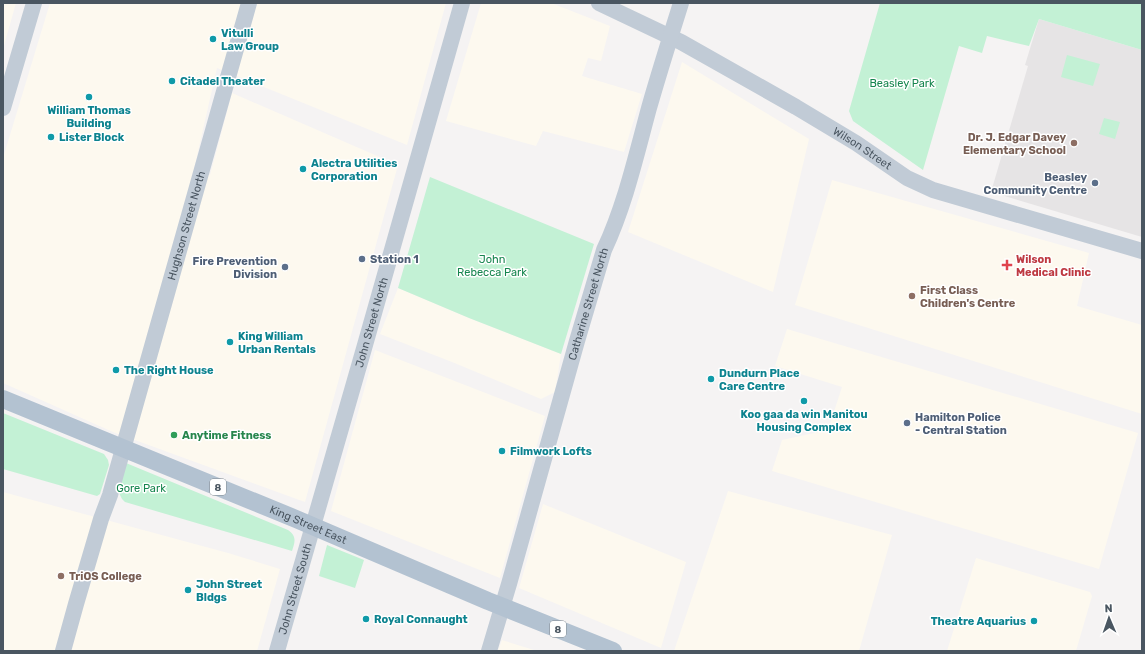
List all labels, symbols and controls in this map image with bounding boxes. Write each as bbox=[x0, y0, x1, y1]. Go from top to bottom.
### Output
place label: Vitulli Law Group bbox=[221, 27, 279, 53]
marker: Vitulli Law Group bbox=[208, 34, 218, 44]
place label: Citadel Theater bbox=[180, 75, 265, 88]
marker: Citadel Theater bbox=[167, 76, 177, 86]
park label: Beasley Park bbox=[869, 77, 935, 90]
marker: William Thomas Building bbox=[84, 92, 94, 102]
place label: William Thomas Building bbox=[47, 104, 131, 130]
street label: Wilson Street bbox=[830, 125, 894, 173]
place label: Lister Block bbox=[59, 131, 125, 144]
place label: Dr. J. Edgar Davey Elementary School bbox=[963, 131, 1066, 157]
marker: Lister Block bbox=[46, 132, 56, 142]
marker: Dr. J. Edgar Davey Elementary School bbox=[1069, 138, 1079, 148]
place label: Alectra Utilities Corporation bbox=[311, 157, 397, 183]
marker: Alectra Utilities Corporation bbox=[298, 164, 308, 174]
street label: Hughson Street North bbox=[165, 170, 208, 282]
place label: Beasley Community Centre bbox=[983, 171, 1087, 197]
marker: Beasley Community Centre bbox=[1090, 178, 1100, 188]
street label: Catharine Street North bbox=[566, 246, 611, 362]
place label: Station 1 bbox=[370, 253, 419, 266]
park label: John Rebecca Park bbox=[457, 253, 527, 279]
place label: Wilson Medical Clinic bbox=[1016, 253, 1091, 279]
marker: Station 1 bbox=[357, 254, 367, 264]
place label: Fire Prevention Division bbox=[193, 255, 277, 281]
marker: Wilson Medical Clinic bbox=[1001, 259, 1013, 271]
marker: Fire Prevention Division bbox=[280, 262, 290, 272]
street label: John Street North bbox=[353, 276, 391, 369]
place label: First Class Children's Centre bbox=[920, 284, 1016, 310]
marker: First Class Children's Centre bbox=[907, 291, 917, 301]
place label: King William Urban Rentals bbox=[238, 330, 316, 356]
marker: King William Urban Rentals bbox=[225, 337, 235, 347]
place label: The Right House bbox=[124, 364, 214, 377]
marker: The Right House bbox=[111, 365, 121, 375]
place label: Dundurn Place Care Centre bbox=[719, 367, 800, 393]
marker: Dundurn Place Care Centre bbox=[706, 374, 716, 384]
marker: Koo gaa da win Manitou Housing Complex bbox=[799, 396, 809, 406]
place label: Koo gaa da win Manitou Housing Complex bbox=[740, 408, 868, 434]
place label: Hamilton Police - Central Station bbox=[915, 411, 1007, 437]
marker: Hamilton Police - Central Station bbox=[902, 418, 912, 428]
place label: Anytime Fitness bbox=[182, 429, 271, 442]
marker: Anytime Fitness bbox=[169, 430, 179, 440]
place label: Filmwork Lofts bbox=[510, 445, 592, 458]
marker: Filmwork Lofts bbox=[497, 446, 507, 456]
road number: 8 bbox=[210, 479, 226, 495]
park label: Gore Park bbox=[116, 482, 166, 495]
street label: King Street East bbox=[268, 503, 349, 547]
street label: John Street South bbox=[276, 541, 315, 636]
place label: TriOS College bbox=[69, 570, 142, 583]
marker: TriOS College bbox=[56, 571, 66, 581]
place label: John Street Bldgs bbox=[196, 578, 262, 604]
marker: John Street Bldgs bbox=[183, 585, 193, 595]
north arrow bbox=[1089, 598, 1129, 638]
text: N bbox=[1104, 602, 1113, 615]
place label: Royal Connaught bbox=[374, 613, 468, 626]
marker: Royal Connaught bbox=[361, 614, 371, 624]
place label: Theatre Aquarius bbox=[931, 615, 1026, 628]
marker: Theatre Aquarius bbox=[1029, 616, 1039, 626]
road number: 8 bbox=[550, 621, 566, 637]

